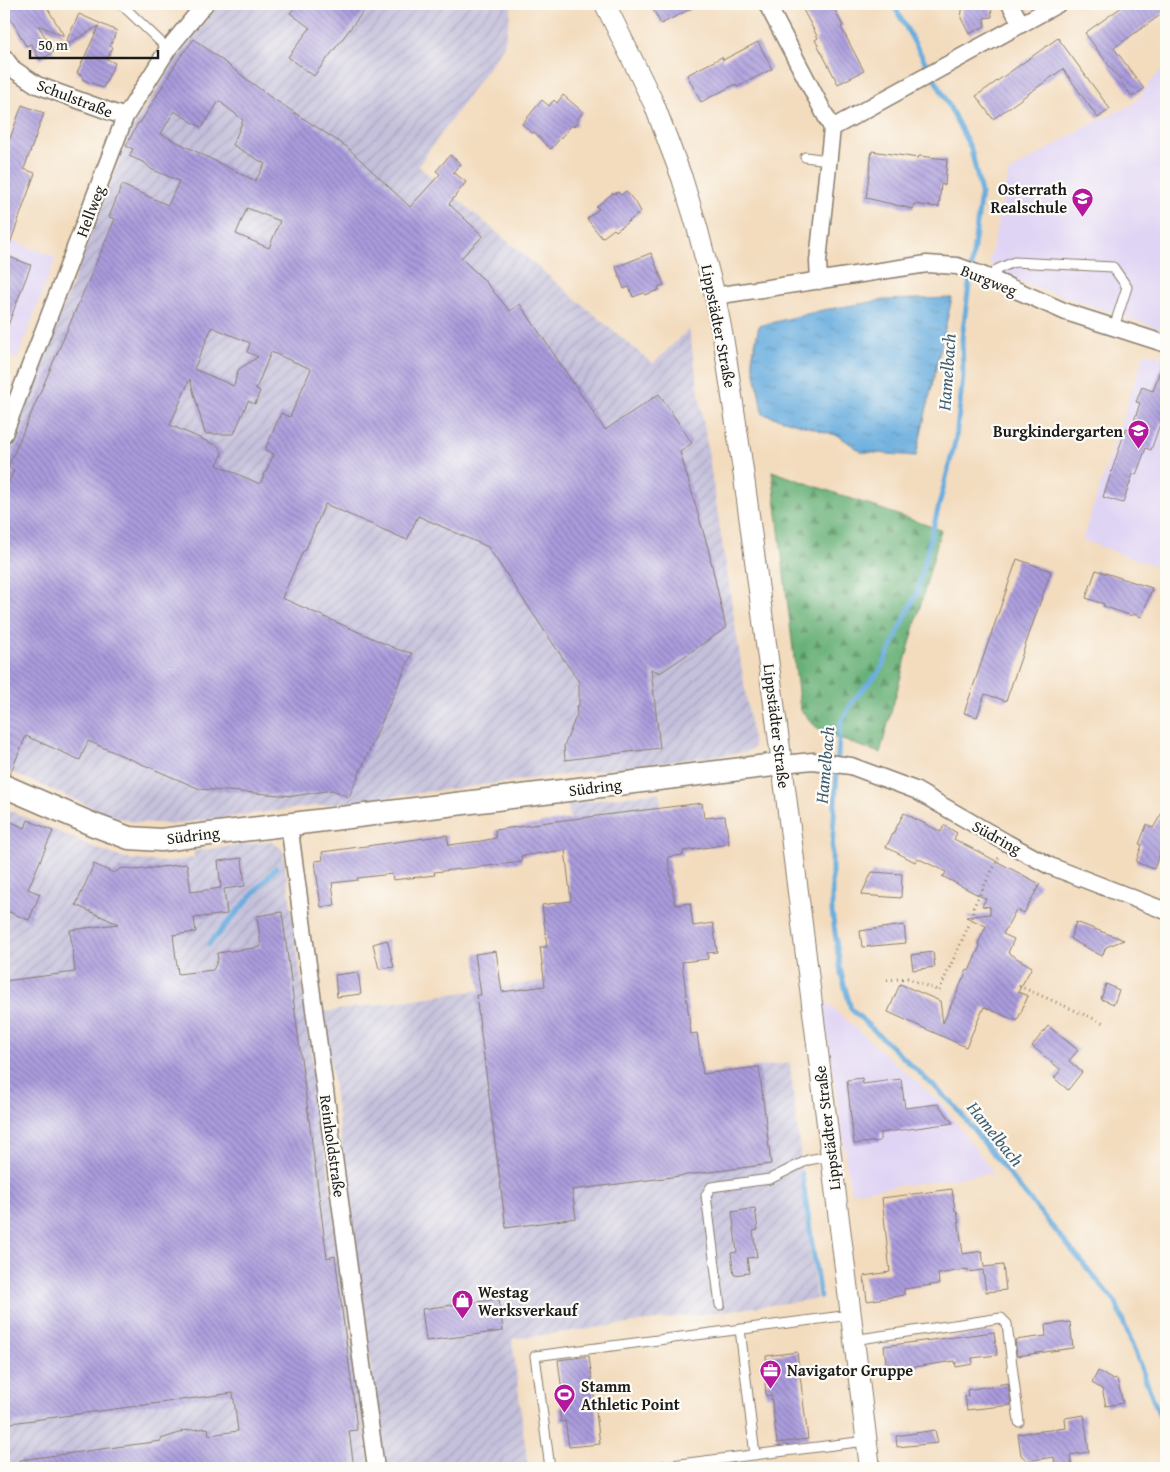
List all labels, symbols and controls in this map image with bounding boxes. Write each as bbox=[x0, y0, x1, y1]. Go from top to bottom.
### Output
scale bar bbox=[30, 28, 158, 60]
text: 50 m bbox=[38, 34, 69, 55]
street label: Schulstraße bbox=[34, 73, 116, 123]
place label: Osterrath Realschule bbox=[991, 177, 1068, 219]
street label: Hellweg bbox=[69, 182, 111, 240]
school or university icon: Osterrath Realschule bbox=[1071, 186, 1095, 217]
street label: Burgweg bbox=[957, 258, 1021, 302]
street label: Lippstädter Straße bbox=[695, 262, 743, 390]
water label: Hamelbach bbox=[930, 333, 963, 412]
place label: Burgkindergarten bbox=[993, 419, 1124, 443]
school or university icon: Burgkindergarten bbox=[1127, 419, 1151, 450]
street label: Lippstädter Straße bbox=[757, 662, 797, 790]
water label: Hamelbach bbox=[808, 725, 841, 806]
street label: Südring bbox=[567, 772, 623, 802]
street label: Südring bbox=[968, 814, 1026, 860]
street label: Südring bbox=[165, 820, 221, 850]
street label: Lippstädter Straße bbox=[807, 1064, 847, 1192]
street label: Reinholdstraße bbox=[314, 1093, 352, 1199]
water label: Hamelbach bbox=[960, 1094, 1030, 1172]
place label: Westag Werksverkauf bbox=[478, 1280, 580, 1322]
shop icon: Westag Werksverkauf bbox=[450, 1289, 474, 1320]
office icon: Navigator Gruppe bbox=[759, 1358, 783, 1389]
place label: Navigator Gruppe bbox=[787, 1358, 913, 1382]
place label: Stamm Athletic Point bbox=[581, 1374, 680, 1416]
sports icon: Stamm Athletic Point bbox=[553, 1383, 577, 1414]

